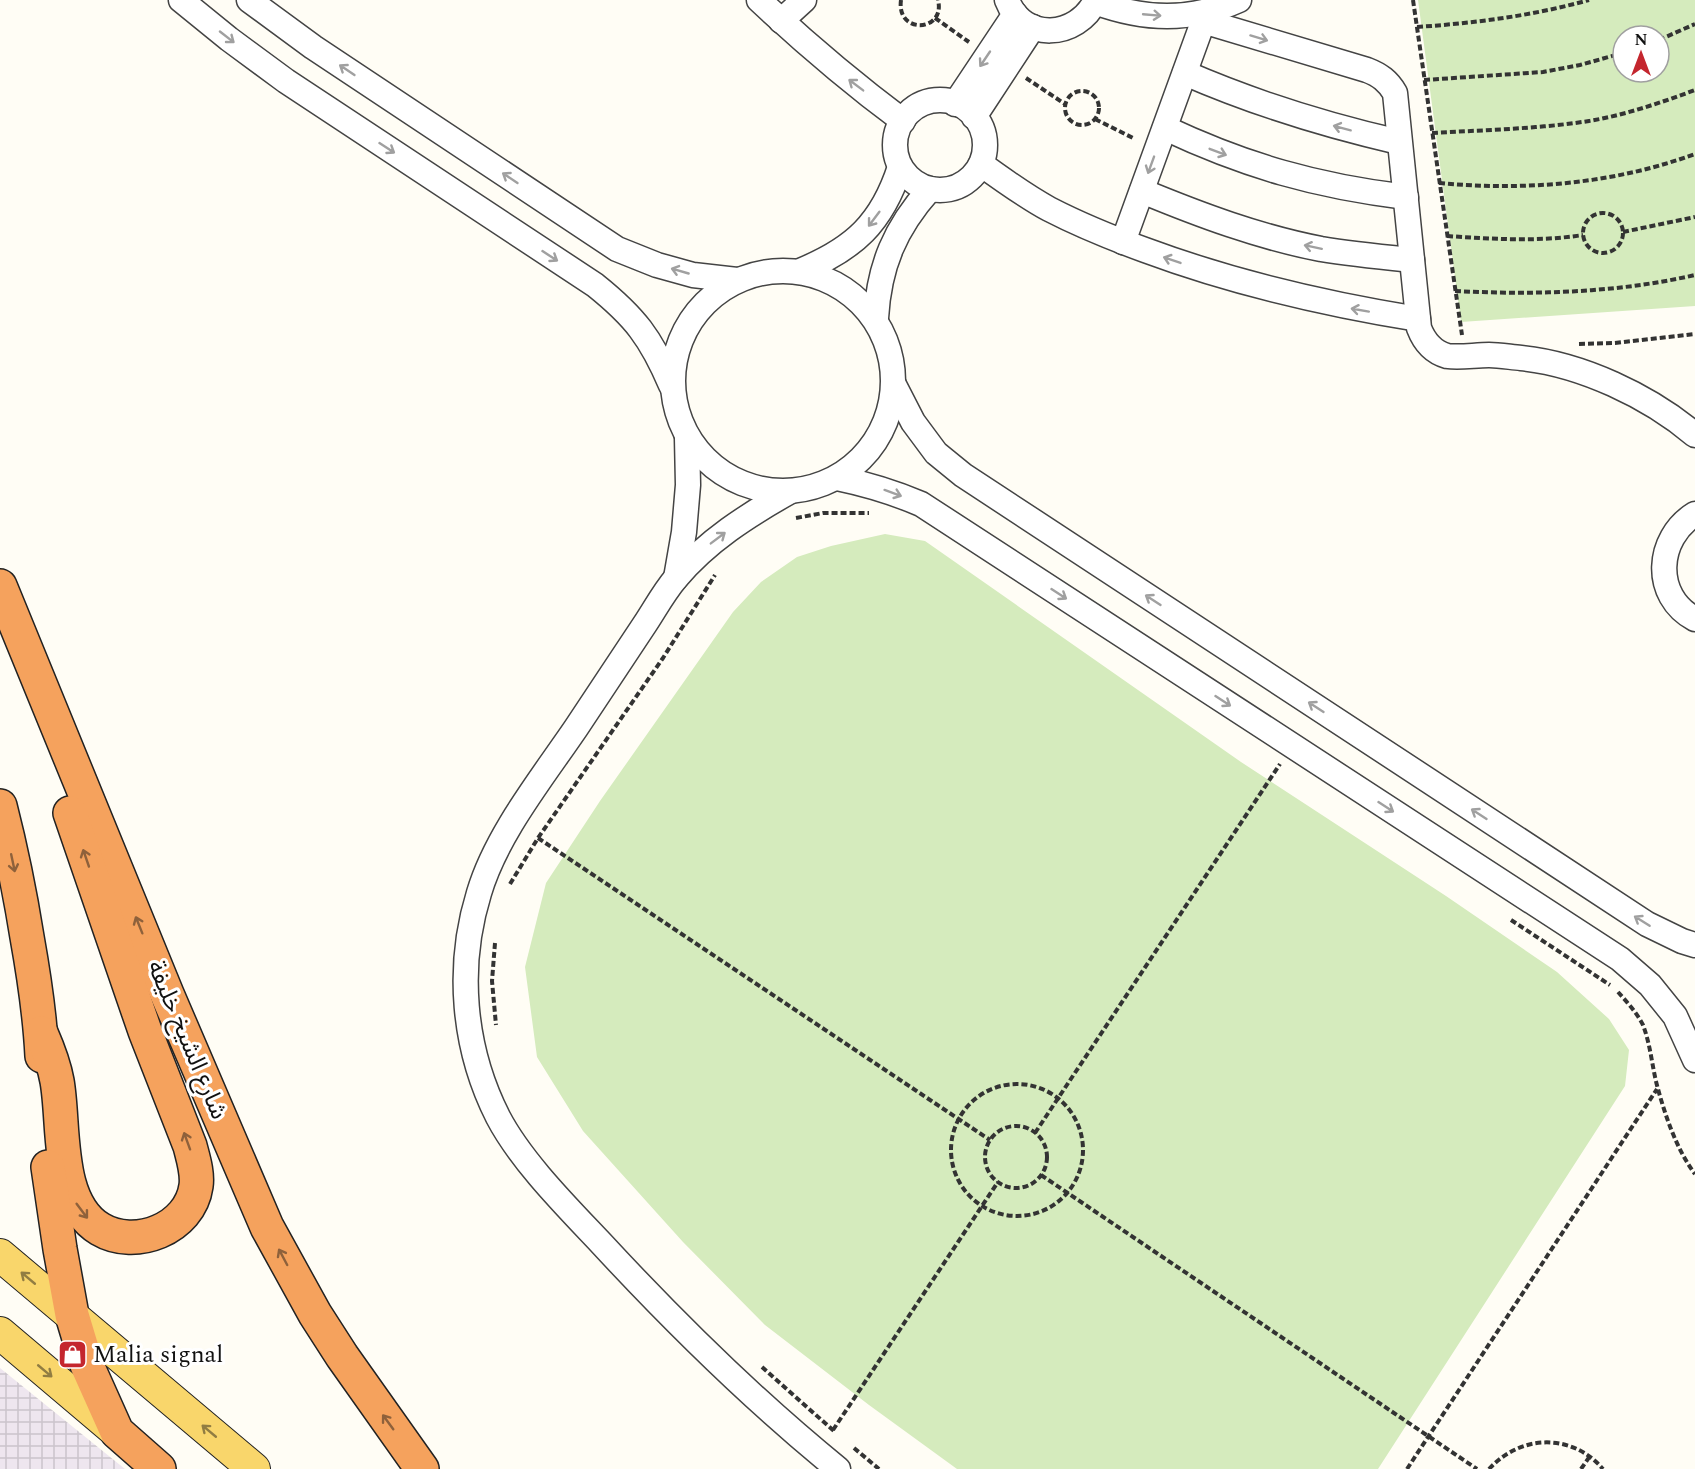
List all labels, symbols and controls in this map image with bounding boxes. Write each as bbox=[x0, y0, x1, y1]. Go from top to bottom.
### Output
one-way arrow bbox=[1141, 10, 1161, 21]
north arrow bbox=[1611, 24, 1671, 84]
text: N bbox=[1634, 28, 1648, 52]
one-way arrow bbox=[219, 30, 234, 44]
one-way arrow bbox=[1249, 33, 1268, 44]
one-way arrow bbox=[979, 50, 991, 67]
one-way arrow bbox=[340, 64, 356, 76]
one-way arrow bbox=[848, 79, 864, 92]
one-way arrow bbox=[1333, 122, 1352, 133]
one-way arrow bbox=[378, 142, 395, 154]
one-way arrow bbox=[1208, 147, 1227, 158]
one-way arrow bbox=[1145, 155, 1156, 174]
one-way arrow bbox=[502, 172, 519, 184]
one-way arrow bbox=[868, 211, 881, 227]
one-way arrow bbox=[1303, 240, 1322, 252]
one-way arrow bbox=[541, 249, 558, 262]
one-way arrow bbox=[1163, 254, 1182, 265]
one-way arrow bbox=[670, 265, 689, 277]
one-way arrow bbox=[1351, 304, 1371, 315]
one-way arrow bbox=[883, 488, 902, 499]
one-way arrow bbox=[710, 531, 726, 544]
one-way arrow bbox=[1050, 588, 1067, 600]
one-way arrow bbox=[1145, 593, 1162, 605]
one-way arrow bbox=[1214, 694, 1231, 707]
one-way arrow bbox=[1308, 700, 1325, 712]
one-way arrow bbox=[1377, 801, 1394, 813]
one-way arrow bbox=[1471, 807, 1488, 819]
one-way arrow bbox=[79, 849, 90, 868]
one-way arrow bbox=[8, 853, 19, 873]
one-way arrow bbox=[1634, 914, 1651, 926]
one-way arrow bbox=[133, 916, 144, 934]
street label: شارع الشيخ خليفة bbox=[137, 955, 237, 1125]
one-way arrow bbox=[181, 1132, 192, 1150]
one-way arrow bbox=[76, 1202, 88, 1218]
one-way arrow bbox=[277, 1249, 289, 1267]
one-way arrow bbox=[20, 1272, 36, 1285]
place label: Malia signal bbox=[93, 1337, 223, 1373]
shop icon: Malia signal bbox=[56, 1339, 88, 1371]
one-way arrow bbox=[37, 1364, 53, 1377]
one-way arrow bbox=[382, 1414, 394, 1430]
one-way arrow bbox=[202, 1424, 217, 1438]

